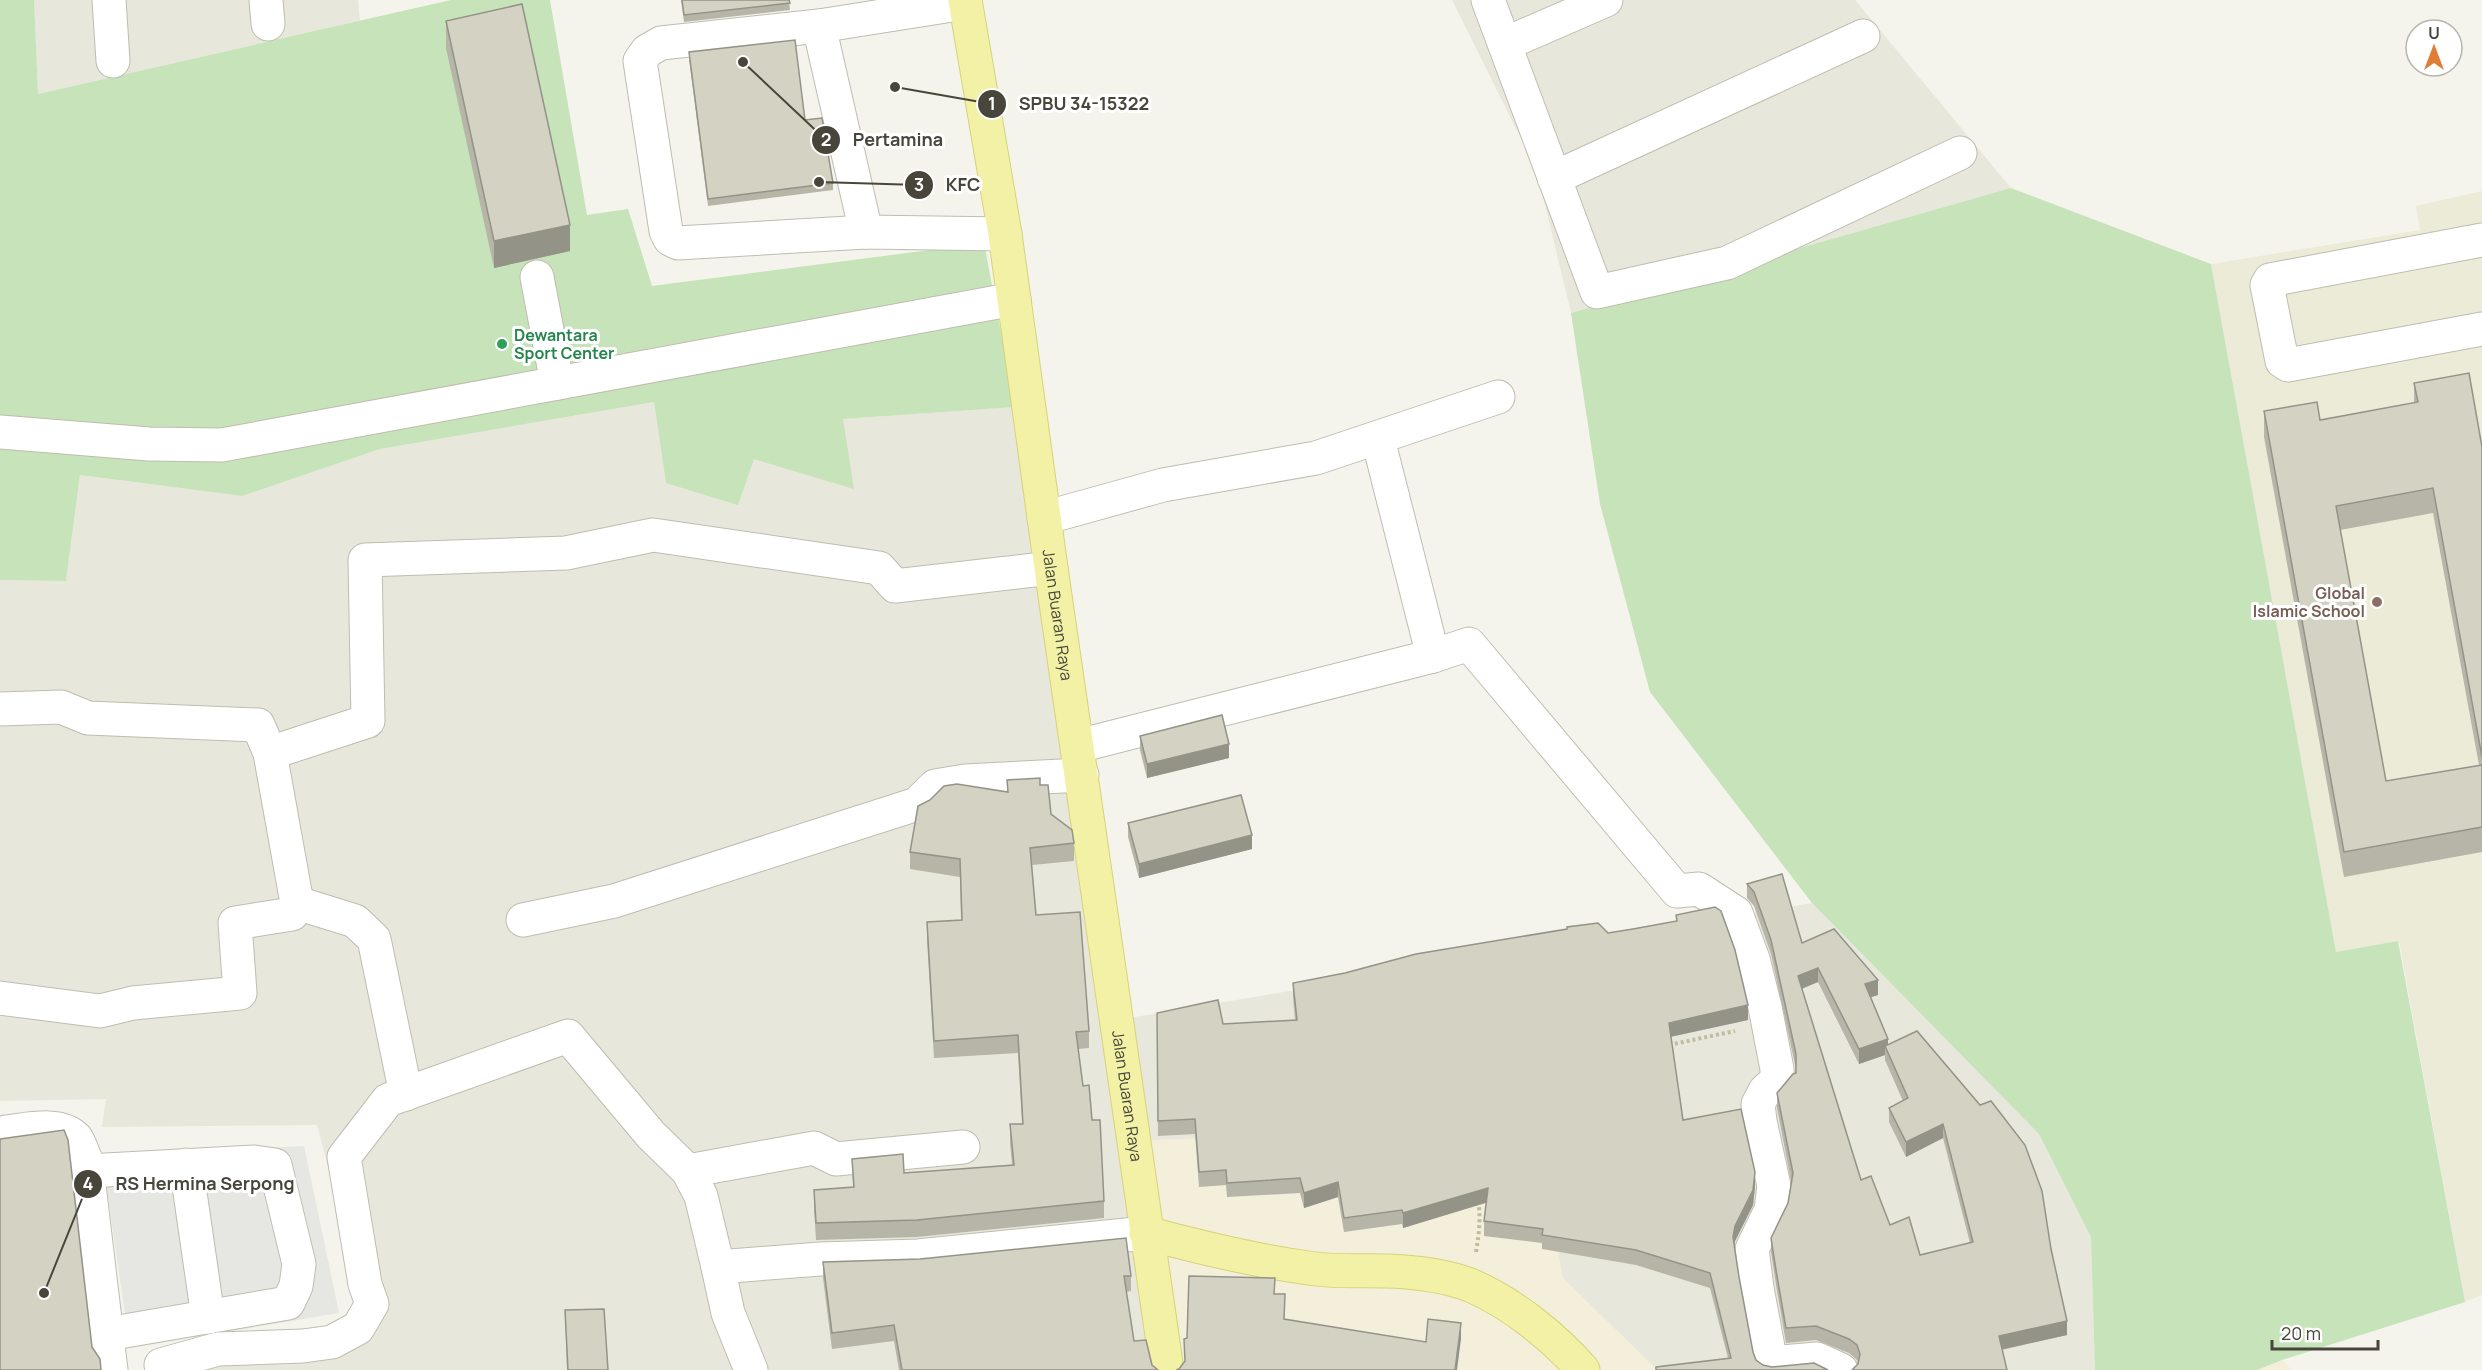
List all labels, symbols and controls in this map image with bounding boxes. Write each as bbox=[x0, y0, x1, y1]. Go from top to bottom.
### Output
north arrow bbox=[2404, 18, 2464, 78]
text: U bbox=[2428, 22, 2440, 44]
callout: SPBU 34-15322 bbox=[977, 86, 1161, 122]
text: 1 bbox=[988, 91, 996, 115]
text: SPBU 34-15322 bbox=[1019, 91, 1149, 115]
callout: Pertamina bbox=[811, 122, 955, 158]
text: 2 bbox=[821, 127, 831, 151]
text: Pertamina bbox=[853, 127, 943, 151]
callout: KFC bbox=[904, 167, 992, 203]
text: 3 bbox=[914, 172, 924, 196]
text: KFC bbox=[946, 172, 980, 196]
place label: Dewantara Sport Center bbox=[514, 324, 615, 364]
marker: Dewantara Sport Center bbox=[495, 337, 509, 351]
street label: Jalan Buaran Raya bbox=[1038, 548, 1078, 682]
place label: Global Islamic School bbox=[2253, 582, 2365, 622]
marker: Global Islamic School bbox=[2370, 595, 2384, 609]
street label: Jalan Buaran Raya bbox=[1107, 1029, 1148, 1163]
callout: RS Hermina Serpong bbox=[73, 1166, 306, 1202]
text: 4 bbox=[83, 1171, 94, 1195]
text: RS Hermina Serpong bbox=[115, 1171, 295, 1195]
scale bar bbox=[2272, 1313, 2378, 1351]
text: 20 m bbox=[2281, 1321, 2321, 1345]

